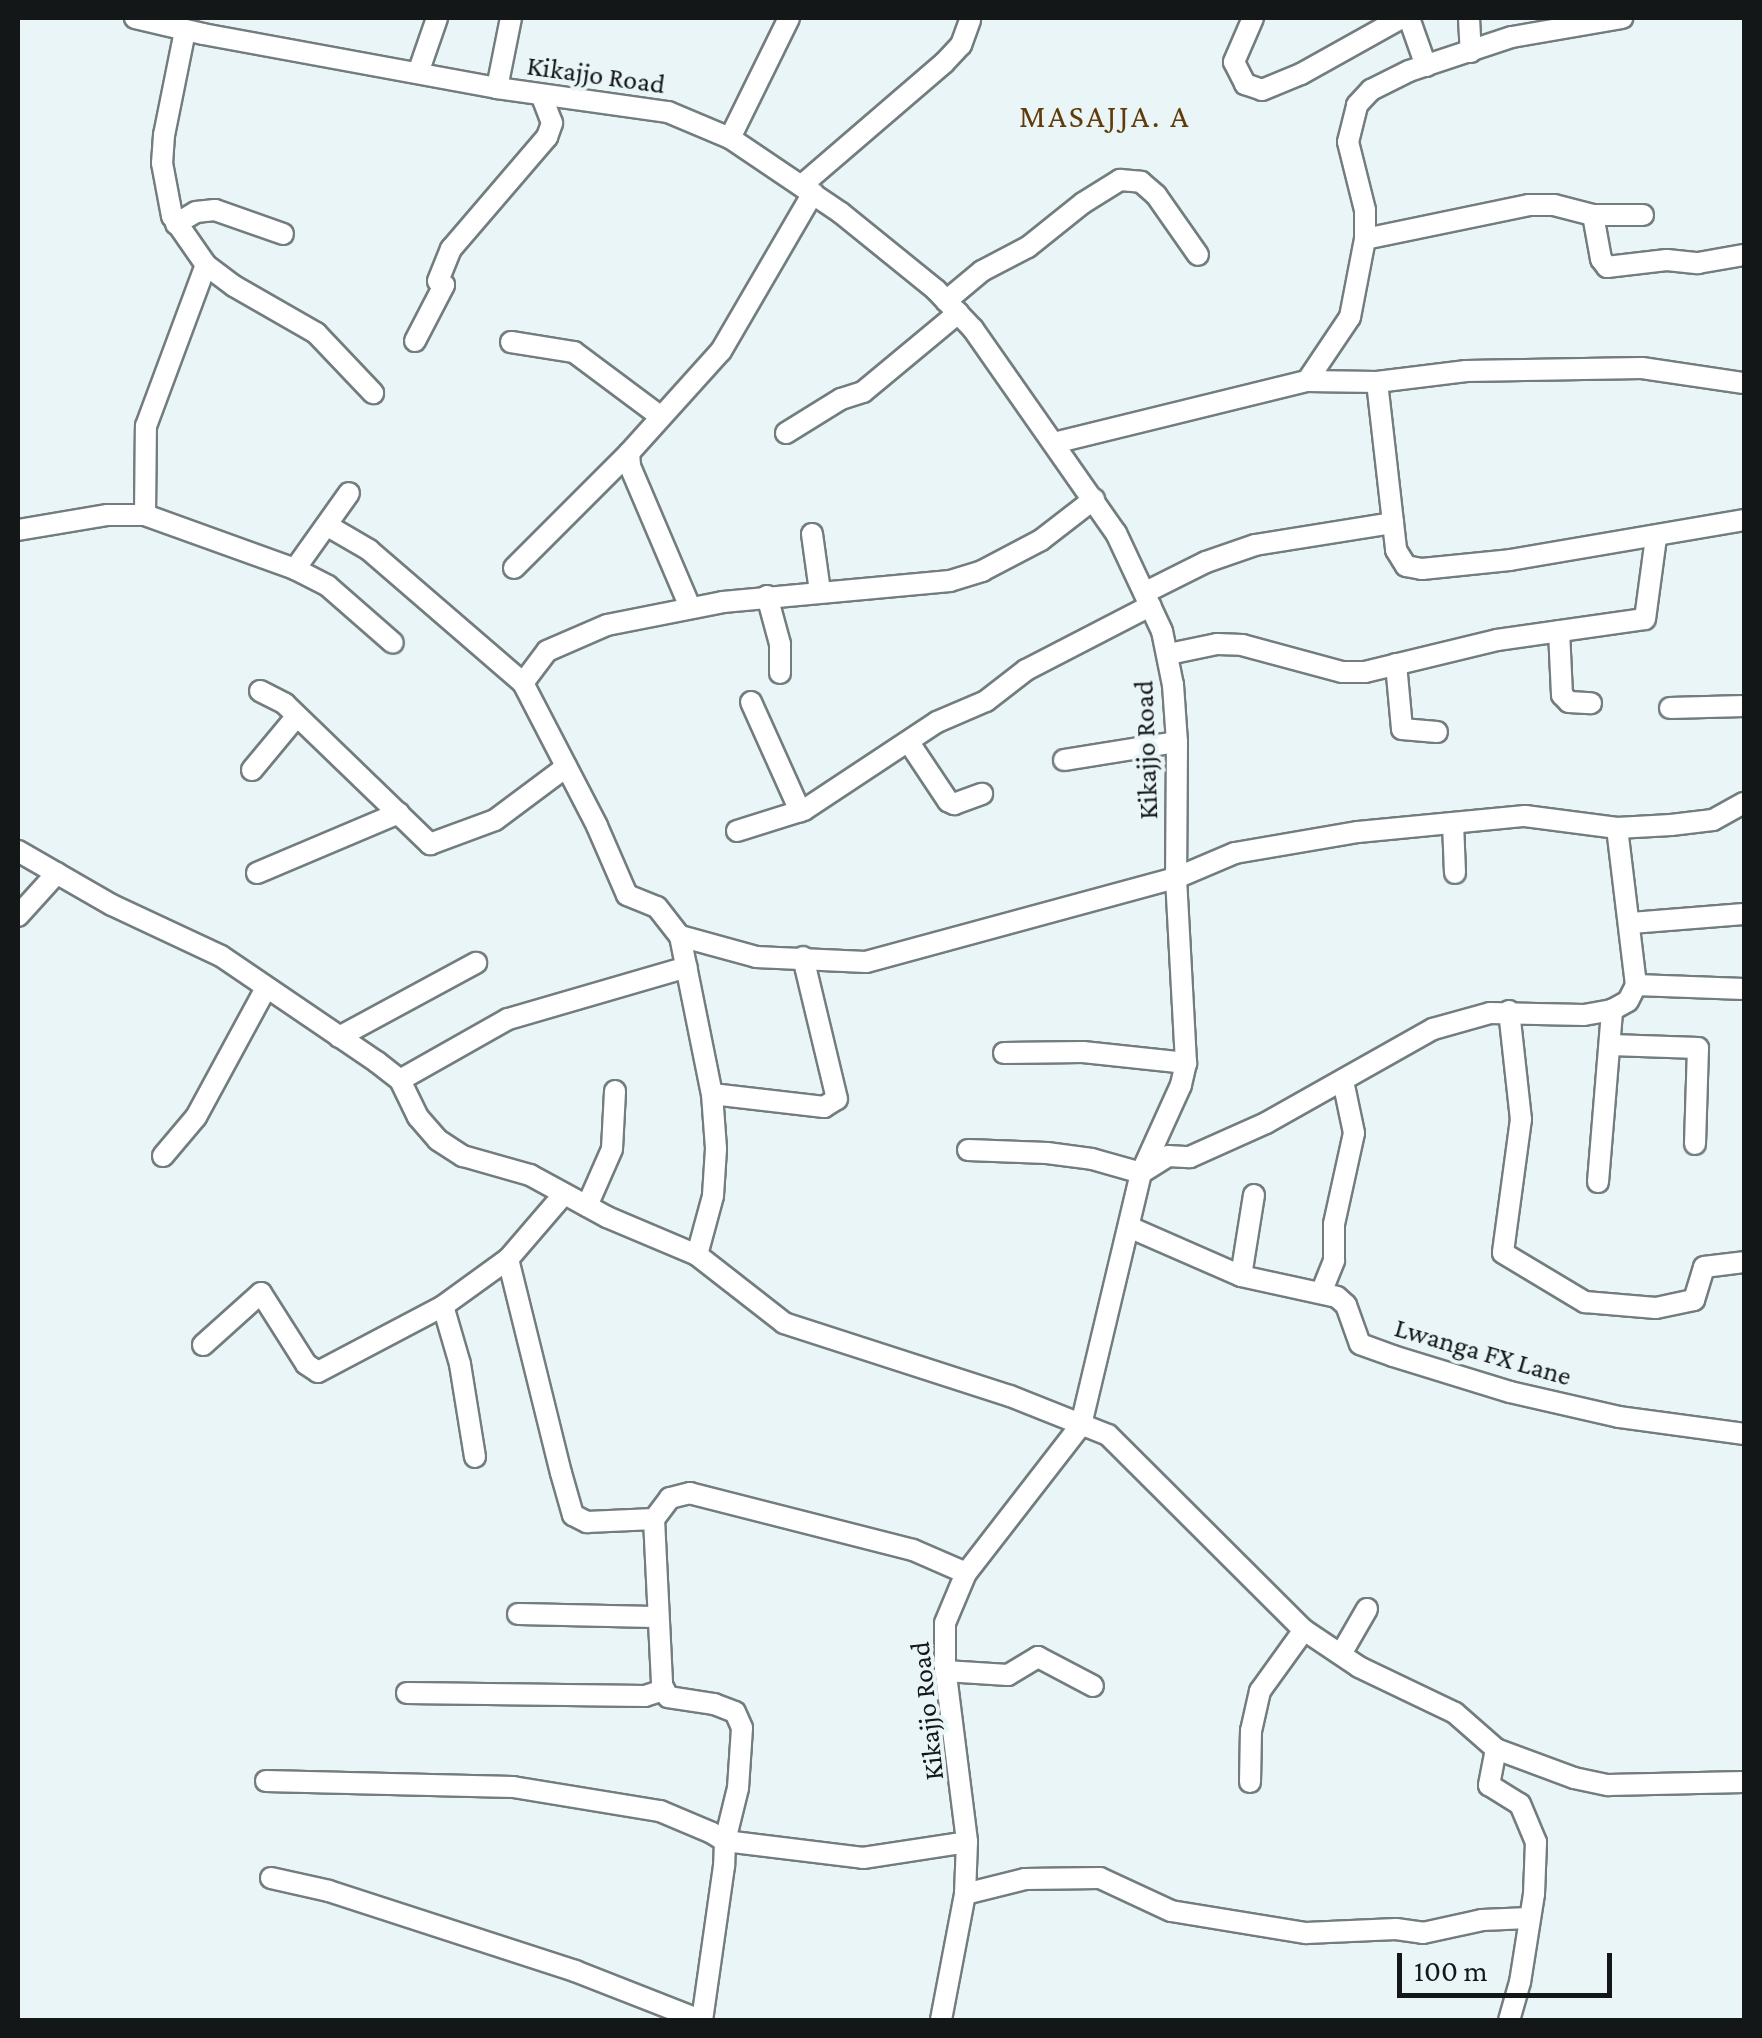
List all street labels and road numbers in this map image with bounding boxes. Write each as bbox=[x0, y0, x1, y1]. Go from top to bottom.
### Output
street label: Kikajjo Road bbox=[525, 49, 667, 101]
street label: Kikajjo Road bbox=[1127, 680, 1165, 820]
street label: Lwanga FX Lane bbox=[1391, 1311, 1575, 1393]
street label: Kikajjo Road bbox=[903, 1640, 951, 1782]

